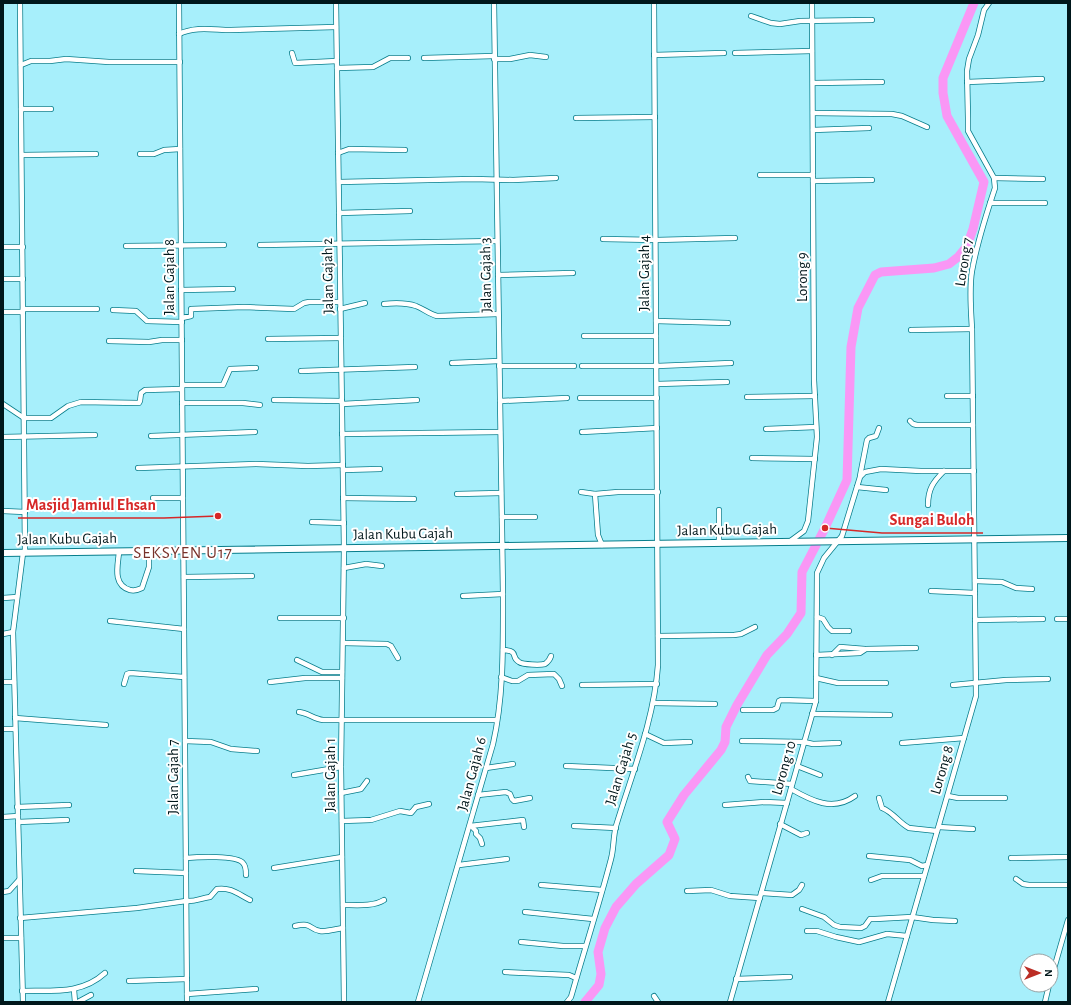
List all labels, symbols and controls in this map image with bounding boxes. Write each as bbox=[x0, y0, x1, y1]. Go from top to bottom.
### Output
street label: Jalan Gajah 4 bbox=[637, 235, 652, 311]
street label: Jalan Gajah 3 bbox=[478, 237, 494, 313]
street label: Lorong 7 bbox=[953, 237, 975, 287]
street label: Jalan Gajah 2 bbox=[320, 238, 336, 314]
street label: Jalan Gajah 8 bbox=[162, 239, 177, 315]
street label: Lorong 9 bbox=[795, 252, 810, 302]
callout: Masjid Jamiul Ehsan bbox=[18, 490, 164, 518]
text: Masjid Jamiul Ehsan bbox=[26, 497, 156, 514]
callout: Sungai Buloh bbox=[882, 505, 983, 533]
text: Sungai Buloh bbox=[889, 512, 975, 528]
street label: Jalan Kubu Gajah bbox=[677, 522, 777, 538]
street label: Jalan Kubu Gajah bbox=[353, 526, 453, 542]
street label: Jalan Kubu Gajah bbox=[17, 531, 117, 547]
district label: SEKSYEN U17 bbox=[133, 544, 233, 561]
street label: Jalan Gajah 5 bbox=[603, 731, 639, 807]
street label: Jalan Gajah 6 bbox=[455, 735, 489, 813]
street label: Jalan Gajah 1 bbox=[323, 738, 338, 812]
street label: Jalan Gajah 7 bbox=[166, 739, 181, 815]
street label: Lorong 10 bbox=[769, 739, 799, 797]
street label: Lorong 8 bbox=[928, 744, 956, 796]
north arrow bbox=[1019, 953, 1059, 993]
text: N bbox=[1043, 969, 1054, 977]

